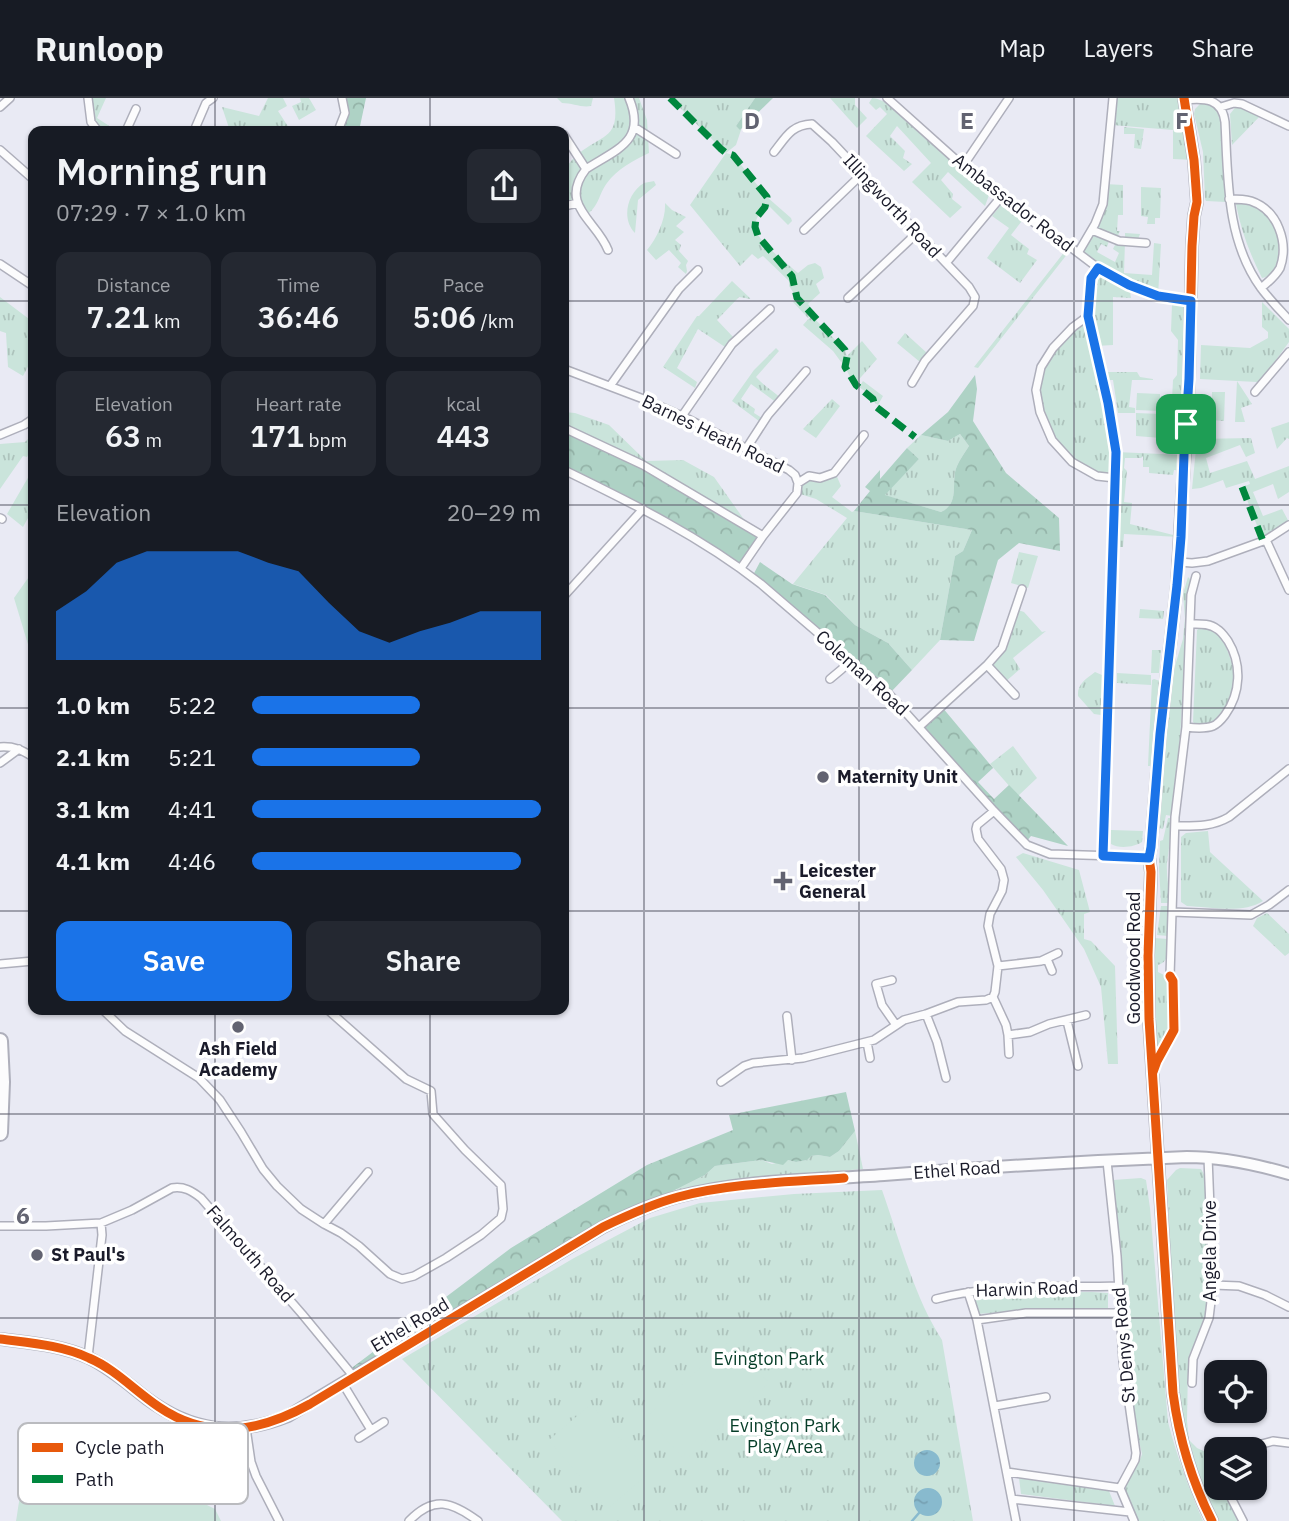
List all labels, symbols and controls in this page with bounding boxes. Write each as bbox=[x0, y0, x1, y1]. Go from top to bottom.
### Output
text: Runloop bbox=[35, 27, 164, 70]
text: Map bbox=[999, 32, 1046, 64]
text: Layers bbox=[1084, 32, 1154, 64]
text: Share bbox=[1192, 32, 1254, 64]
text: D bbox=[744, 105, 760, 135]
text: E bbox=[960, 105, 974, 135]
text: F bbox=[1175, 105, 1189, 135]
text: Morning run bbox=[56, 146, 268, 195]
street label: Ambassador Road bbox=[948, 148, 1078, 257]
button: share bbox=[467, 149, 541, 223]
street label: Illingworth Road bbox=[838, 149, 946, 262]
text: 07:29 · 7 × 1.0 km bbox=[56, 197, 246, 227]
text: Distance bbox=[96, 273, 171, 297]
text: Time bbox=[277, 273, 320, 297]
text: Pace bbox=[443, 273, 484, 297]
text: 7.21 bbox=[86, 297, 149, 336]
text: 36:46 bbox=[258, 297, 339, 336]
text: 5:06 bbox=[413, 297, 476, 336]
text: km bbox=[149, 309, 181, 333]
text: /km bbox=[476, 309, 514, 333]
street label: Barnes Heath Road bbox=[638, 389, 788, 478]
text: Elevation bbox=[94, 392, 173, 416]
text: Heart rate bbox=[255, 392, 342, 416]
text: kcal bbox=[446, 392, 481, 416]
pin bbox=[1156, 394, 1216, 454]
icon: arrive bbox=[1167, 405, 1205, 443]
text: 63 bbox=[105, 416, 141, 455]
text: 171 bbox=[250, 416, 304, 455]
text: 443 bbox=[437, 416, 491, 455]
text: m bbox=[141, 428, 162, 452]
text: bpm bbox=[304, 428, 347, 452]
text: Elevation bbox=[56, 497, 151, 527]
text: 20–29 m bbox=[447, 497, 541, 527]
street label: Coleman Road bbox=[811, 625, 914, 720]
text: 1.0 km bbox=[56, 690, 130, 720]
text: 5:22 bbox=[168, 690, 216, 720]
text: 2.1 km bbox=[56, 742, 130, 772]
text: 5:21 bbox=[168, 742, 216, 772]
place label: Maternity Unit bbox=[837, 765, 958, 788]
marker: Maternity Unit bbox=[815, 769, 831, 785]
text: 3.1 km bbox=[56, 794, 130, 824]
text: 4:41 bbox=[168, 794, 216, 824]
text: 4.1 km bbox=[56, 846, 130, 876]
text: 4:46 bbox=[168, 846, 216, 876]
place label: Leicester General bbox=[799, 859, 876, 903]
marker: Leicester General bbox=[773, 871, 793, 891]
street label: Goodwood Road bbox=[1122, 891, 1145, 1025]
button: Save bbox=[56, 921, 292, 1001]
button: Share bbox=[306, 921, 541, 1001]
marker: Ash Field Academy bbox=[230, 1019, 246, 1035]
place label: Ash Field Academy bbox=[199, 1037, 278, 1081]
street label: Ethel Road bbox=[913, 1155, 1001, 1184]
text: 6 bbox=[16, 1200, 30, 1230]
street label: Falmouth Road bbox=[202, 1200, 299, 1307]
street label: Angela Drive bbox=[1198, 1200, 1221, 1302]
place label: St Paul's bbox=[51, 1243, 125, 1266]
marker: St Paul's bbox=[29, 1247, 45, 1263]
street label: Harwin Road bbox=[975, 1275, 1079, 1302]
street label: St Denys Road bbox=[1107, 1286, 1140, 1404]
street label: Ethel Road bbox=[366, 1292, 453, 1357]
park label: Evington Park bbox=[714, 1347, 825, 1370]
map controls bbox=[1204, 1360, 1267, 1500]
button: locate bbox=[1204, 1360, 1267, 1423]
park label: Evington Park Play Area bbox=[730, 1414, 841, 1458]
legend bbox=[18, 1423, 248, 1504]
text: Cycle path bbox=[75, 1435, 164, 1459]
button: layers bbox=[1204, 1437, 1267, 1500]
text: Path bbox=[75, 1467, 114, 1491]

